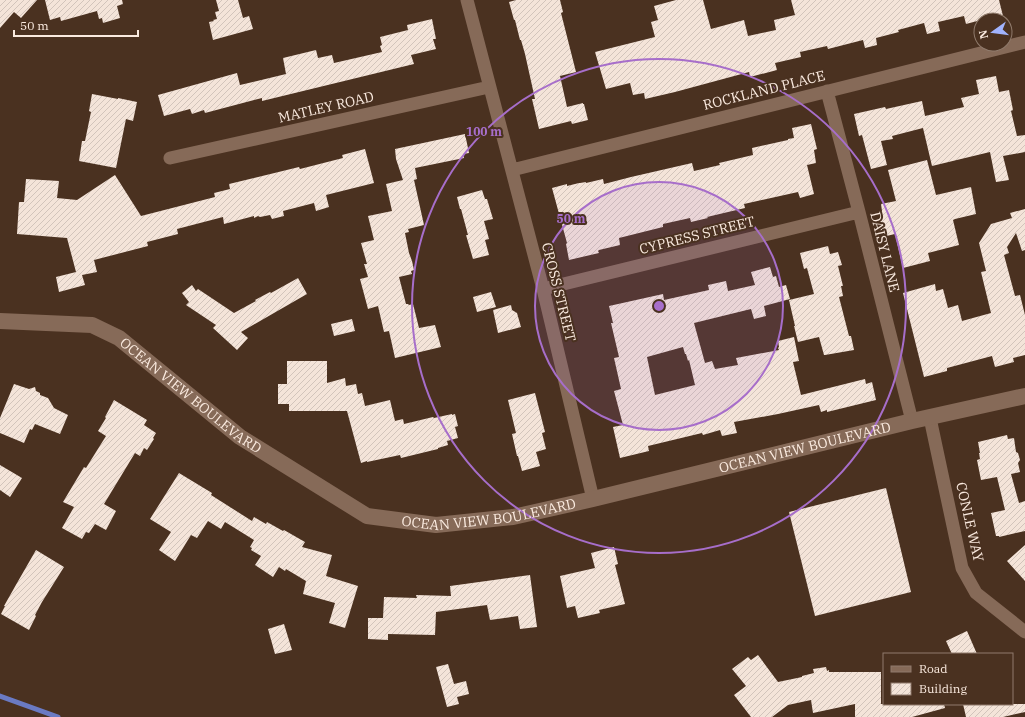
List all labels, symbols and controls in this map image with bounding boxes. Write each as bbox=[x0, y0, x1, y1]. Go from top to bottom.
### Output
scale bar bbox=[14, 12, 138, 38]
north arrow bbox=[973, 12, 1013, 52]
text: 50 m bbox=[20, 18, 49, 33]
text: N bbox=[975, 28, 991, 40]
street label: ROCKLAND PLACE bbox=[701, 66, 827, 114]
street label: MATLEY ROAD bbox=[276, 87, 376, 127]
text: 100 m bbox=[466, 124, 502, 139]
street label: DAISY LANE bbox=[866, 210, 904, 294]
text: 50 m bbox=[557, 211, 586, 226]
street label: CYPRESS STREET bbox=[637, 212, 757, 258]
street label: CROSS STREET bbox=[538, 240, 580, 344]
centre of rings bbox=[652, 299, 666, 313]
street label: OCEAN VIEW BOULEVARD bbox=[116, 333, 265, 457]
street label: OCEAN VIEW BOULEVARD bbox=[717, 417, 893, 477]
street label: CONLE WAY bbox=[952, 480, 988, 564]
street label: OCEAN VIEW BOULEVARD bbox=[400, 494, 578, 534]
legend bbox=[883, 653, 1013, 705]
text: Road bbox=[919, 661, 948, 676]
text: Building bbox=[919, 681, 967, 696]

